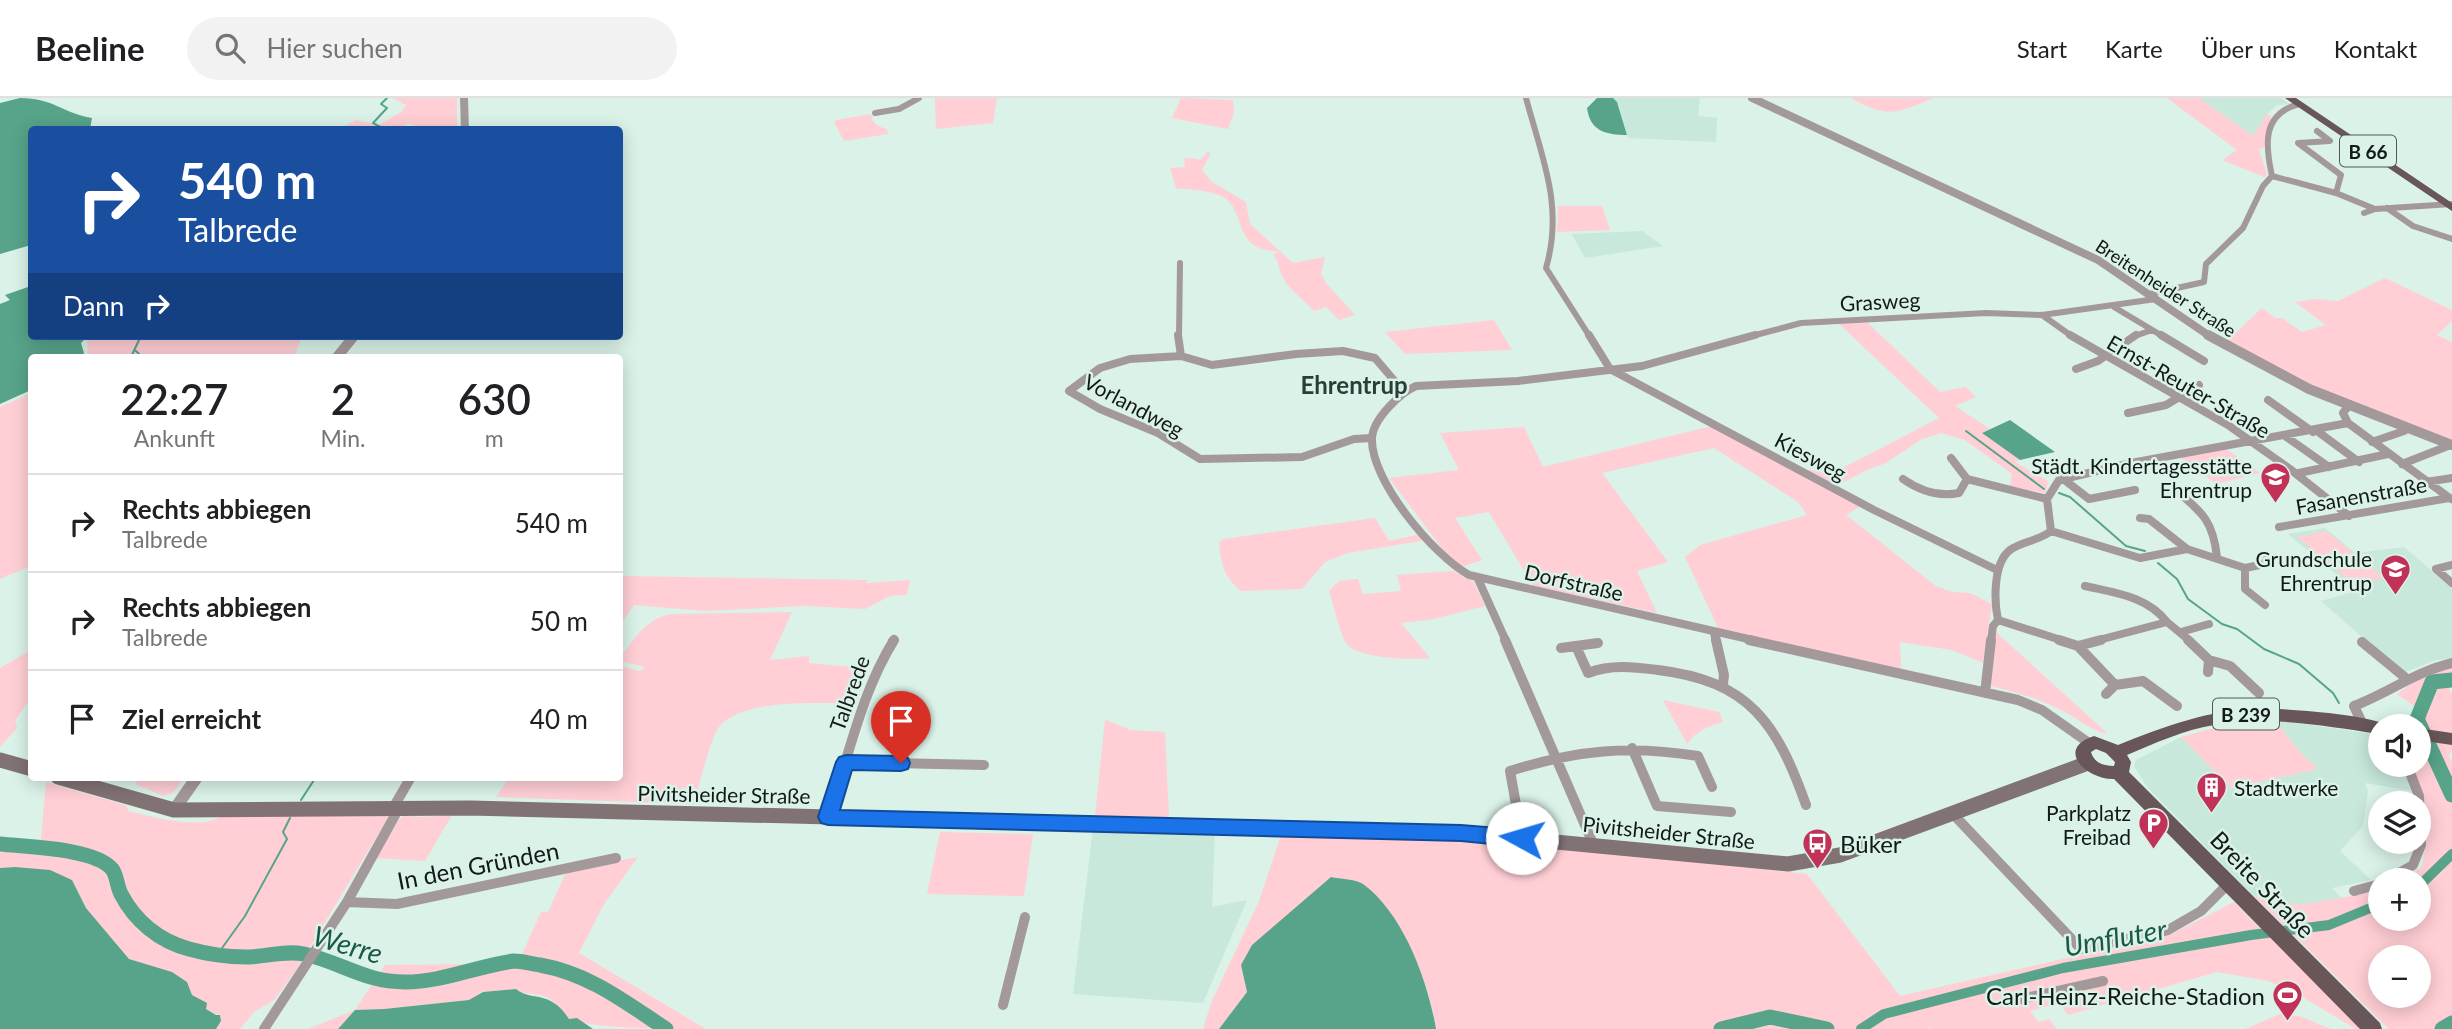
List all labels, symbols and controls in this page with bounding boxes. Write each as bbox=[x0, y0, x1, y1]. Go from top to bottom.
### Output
search box bbox=[187, 17, 677, 80]
text: Beeline bbox=[35, 28, 145, 68]
icon: search bbox=[211, 29, 249, 67]
text: Hier suchen bbox=[267, 32, 403, 64]
text: Start bbox=[2017, 34, 2067, 63]
text: Karte bbox=[2105, 34, 2163, 63]
text: Über uns bbox=[2201, 34, 2296, 63]
text: Kontakt bbox=[2334, 34, 2417, 63]
road number: B 66 bbox=[2340, 136, 2396, 166]
text: 540 m bbox=[178, 151, 316, 209]
icon: right bbox=[63, 154, 154, 245]
text: Talbrede bbox=[178, 210, 297, 249]
street label: Breitenheider Straße bbox=[2092, 234, 2240, 342]
street label: Grasweg bbox=[1839, 286, 1921, 316]
icon: right bbox=[138, 287, 176, 325]
text: Dann bbox=[63, 290, 124, 322]
street label: Ernst-Reuter-Straße bbox=[2103, 329, 2275, 443]
street label: Vorlandweg bbox=[1080, 368, 1188, 442]
district label: Ehrentrup bbox=[1300, 370, 1408, 399]
text: 22:27 bbox=[120, 374, 228, 424]
text: 2 bbox=[331, 374, 355, 424]
text: 630 bbox=[458, 374, 531, 424]
text: Ankunft bbox=[134, 424, 215, 452]
text: Min. bbox=[321, 424, 365, 452]
text: m bbox=[485, 424, 504, 452]
street label: Kiesweg bbox=[1771, 427, 1851, 485]
place label: Städt. Kindertagesstätte Ehrentrup bbox=[2031, 453, 2252, 502]
school or university icon: Städt. Kindertagesstätte Ehrentrup bbox=[2258, 460, 2292, 504]
street label: Fasanenstraße bbox=[2293, 471, 2429, 519]
text: Rechts abbiegen bbox=[122, 493, 311, 525]
icon: right bbox=[63, 504, 101, 542]
text: 540 m bbox=[515, 507, 588, 539]
text: Talbrede bbox=[122, 525, 208, 553]
place label: Grundschule Ehrentrup bbox=[2255, 546, 2372, 595]
school or university icon: Grundschule Ehrentrup bbox=[2378, 553, 2412, 597]
street label: Dorfstraße bbox=[1522, 559, 1626, 605]
text: Rechts abbiegen bbox=[122, 591, 311, 623]
icon: right bbox=[63, 602, 101, 640]
text: 50 m bbox=[530, 605, 588, 637]
text: Talbrede bbox=[122, 623, 208, 651]
street label: Talbrede bbox=[824, 652, 874, 734]
pin bbox=[871, 691, 931, 763]
road number: B 239 bbox=[2213, 698, 2279, 730]
icon: arrive bbox=[63, 700, 101, 738]
icon: arrive bbox=[882, 702, 920, 740]
text: Ziel erreicht bbox=[122, 703, 261, 735]
text: 40 m bbox=[530, 703, 588, 735]
map controls bbox=[2368, 714, 2431, 1008]
button: sound bbox=[2368, 714, 2431, 777]
building icon: Stadtwerke bbox=[2194, 770, 2228, 814]
place label: Stadtwerke bbox=[2234, 775, 2338, 800]
street label: Pivitsheider Straße bbox=[637, 780, 811, 808]
button: layers bbox=[2368, 791, 2431, 854]
place label: Parkplatz Freibad bbox=[2046, 800, 2131, 849]
position arrow bbox=[1485, 801, 1559, 875]
parking icon: Parkplatz Freibad bbox=[2137, 807, 2171, 851]
street label: Pivitsheider Straße bbox=[1582, 811, 1756, 853]
street label: Breite Straße bbox=[2205, 824, 2321, 944]
bus stop icon: Büker bbox=[1800, 826, 1834, 870]
place label: Büker bbox=[1840, 829, 1902, 858]
street label: In den Gründen bbox=[395, 835, 561, 895]
button: + bbox=[2368, 868, 2431, 931]
water label: Umfluter bbox=[2061, 911, 2169, 963]
water label: Werre bbox=[309, 918, 387, 970]
button: − bbox=[2368, 945, 2431, 1008]
sports icon: Carl-Heinz-Reiche-Stadion bbox=[2271, 978, 2305, 1022]
place label: Carl-Heinz-Reiche-Stadion bbox=[1986, 981, 2265, 1010]

